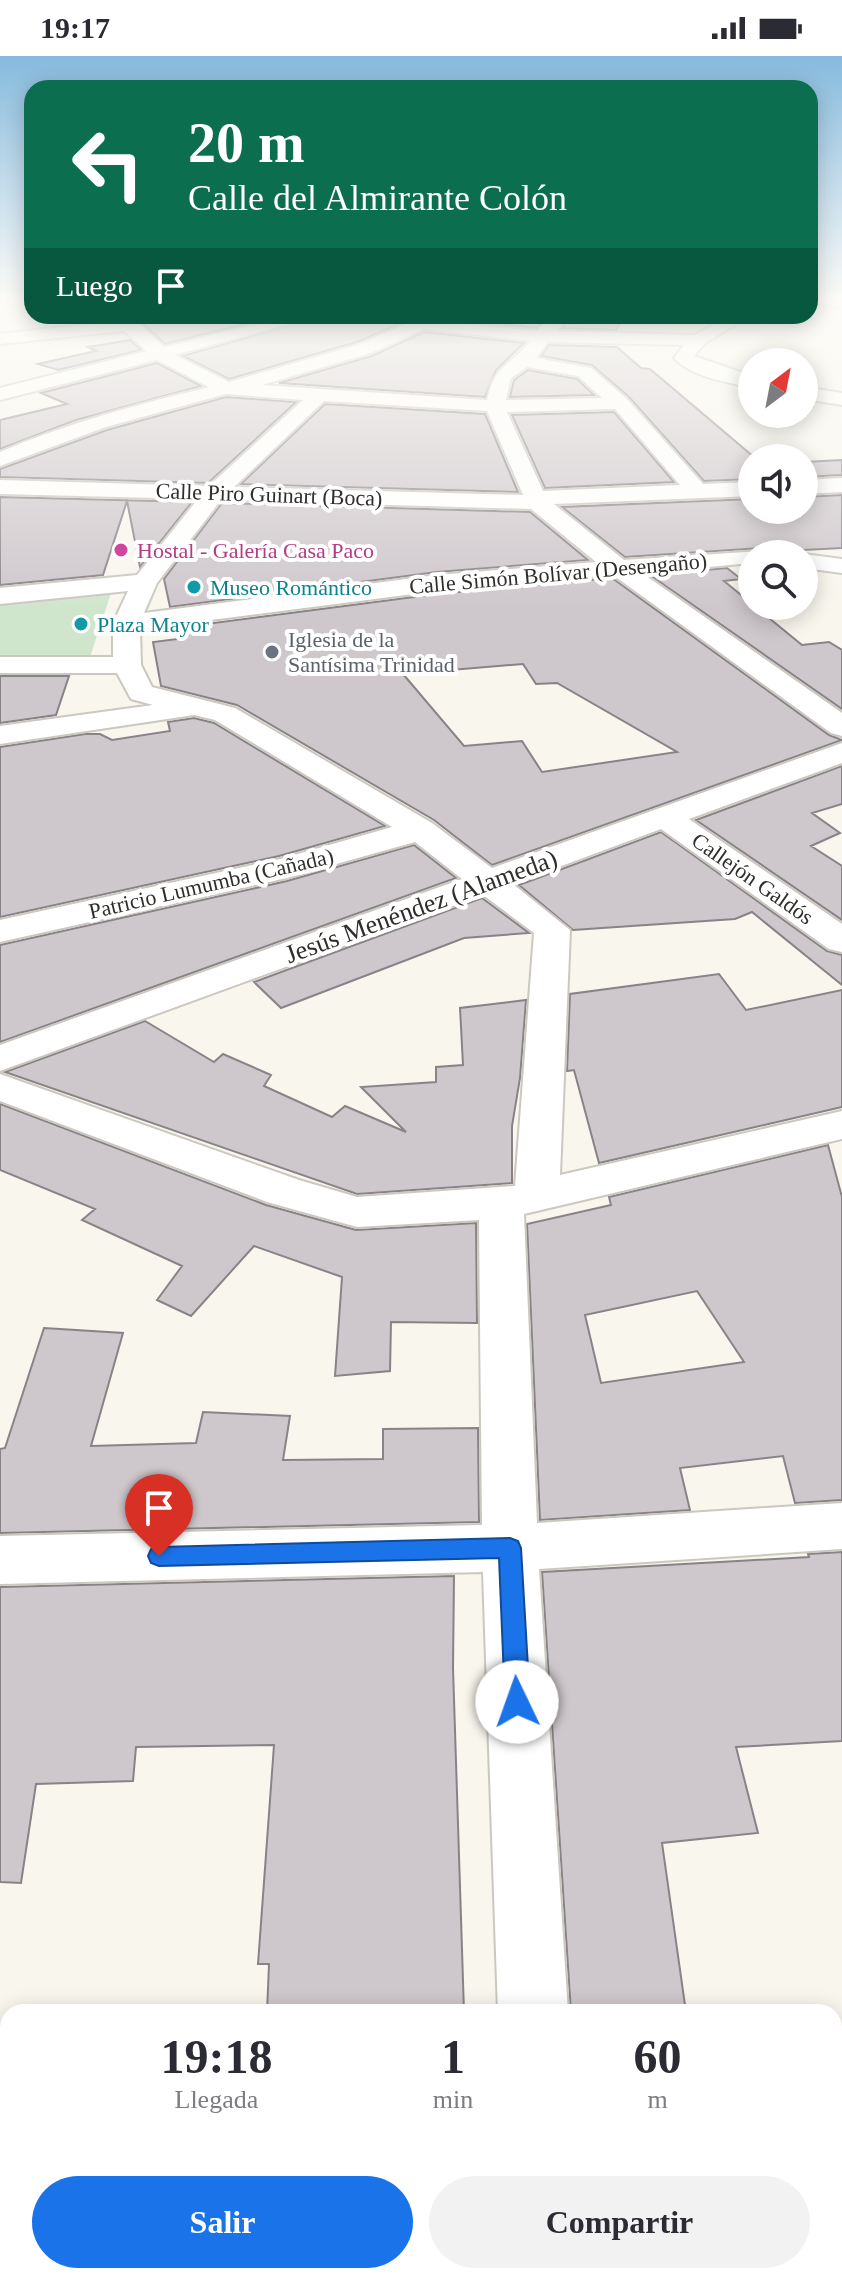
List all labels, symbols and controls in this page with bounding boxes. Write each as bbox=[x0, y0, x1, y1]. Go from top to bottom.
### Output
text: 19:17 bbox=[40, 11, 110, 44]
icon: left bbox=[56, 112, 160, 216]
text: 20 m bbox=[188, 112, 305, 174]
text: Calle del Almirante Colón bbox=[188, 178, 567, 218]
icon: arrive bbox=[149, 264, 193, 308]
text: Luego bbox=[56, 269, 133, 302]
north arrow bbox=[738, 348, 818, 428]
map controls bbox=[738, 348, 818, 620]
button: sound bbox=[738, 444, 818, 524]
street label: Calle Piro Guinart (Boca) bbox=[155, 478, 383, 511]
place label: Hostal - Galería Casa Paco bbox=[137, 538, 374, 563]
button: search bbox=[738, 540, 818, 620]
marker: Hostal - Galería Casa Paco bbox=[112, 541, 130, 559]
street label: Calle Simón Bolívar (Desengaño) bbox=[408, 548, 708, 599]
place label: Museo Romántico bbox=[210, 575, 372, 600]
marker: Museo Romántico bbox=[185, 578, 203, 596]
place label: Plaza Mayor bbox=[97, 612, 209, 637]
marker: Plaza Mayor bbox=[72, 615, 90, 633]
place label: Iglesia de la Santísima Trinidad bbox=[288, 627, 455, 677]
marker: Iglesia de la Santísima Trinidad bbox=[263, 643, 281, 661]
street label: Callejón Galdós bbox=[687, 827, 818, 929]
street label: Patricio Lumumba (Cañada) bbox=[86, 843, 336, 924]
street label: Jesús Menéndez (Alameda) bbox=[281, 844, 561, 969]
pin bbox=[125, 1474, 193, 1556]
icon: arrive bbox=[137, 1486, 181, 1530]
position arrow bbox=[475, 1660, 559, 1744]
text: 19:18 bbox=[160, 2030, 272, 2083]
text: 1 bbox=[441, 2030, 465, 2083]
text: 60 bbox=[634, 2030, 682, 2083]
text: Llegada bbox=[175, 2085, 258, 2114]
text: min bbox=[433, 2085, 473, 2114]
text: m bbox=[647, 2085, 668, 2114]
button: Salir bbox=[32, 2176, 413, 2268]
button: Compartir bbox=[429, 2176, 810, 2268]

